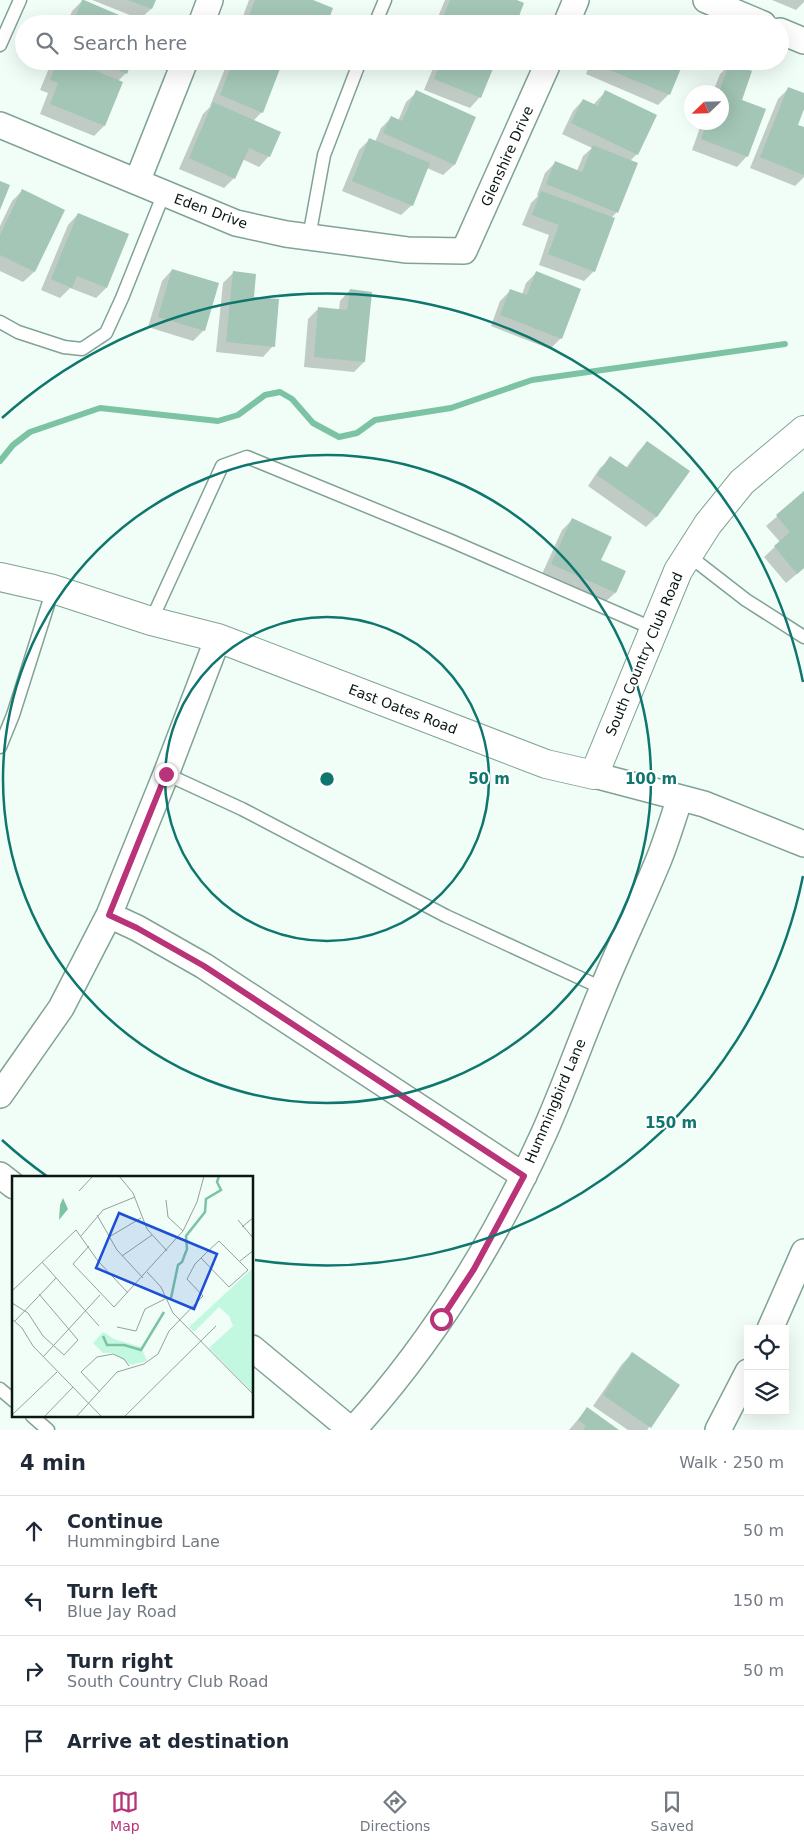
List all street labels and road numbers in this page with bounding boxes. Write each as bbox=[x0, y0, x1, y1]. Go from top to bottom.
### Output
street label: Glenshire Drive bbox=[478, 103, 536, 209]
street label: Eden Drive bbox=[172, 190, 250, 232]
street label: South Country Club Road bbox=[602, 570, 686, 738]
street label: East Oates Road bbox=[346, 681, 460, 737]
street label: Hummingbird Lane bbox=[521, 1036, 589, 1166]

